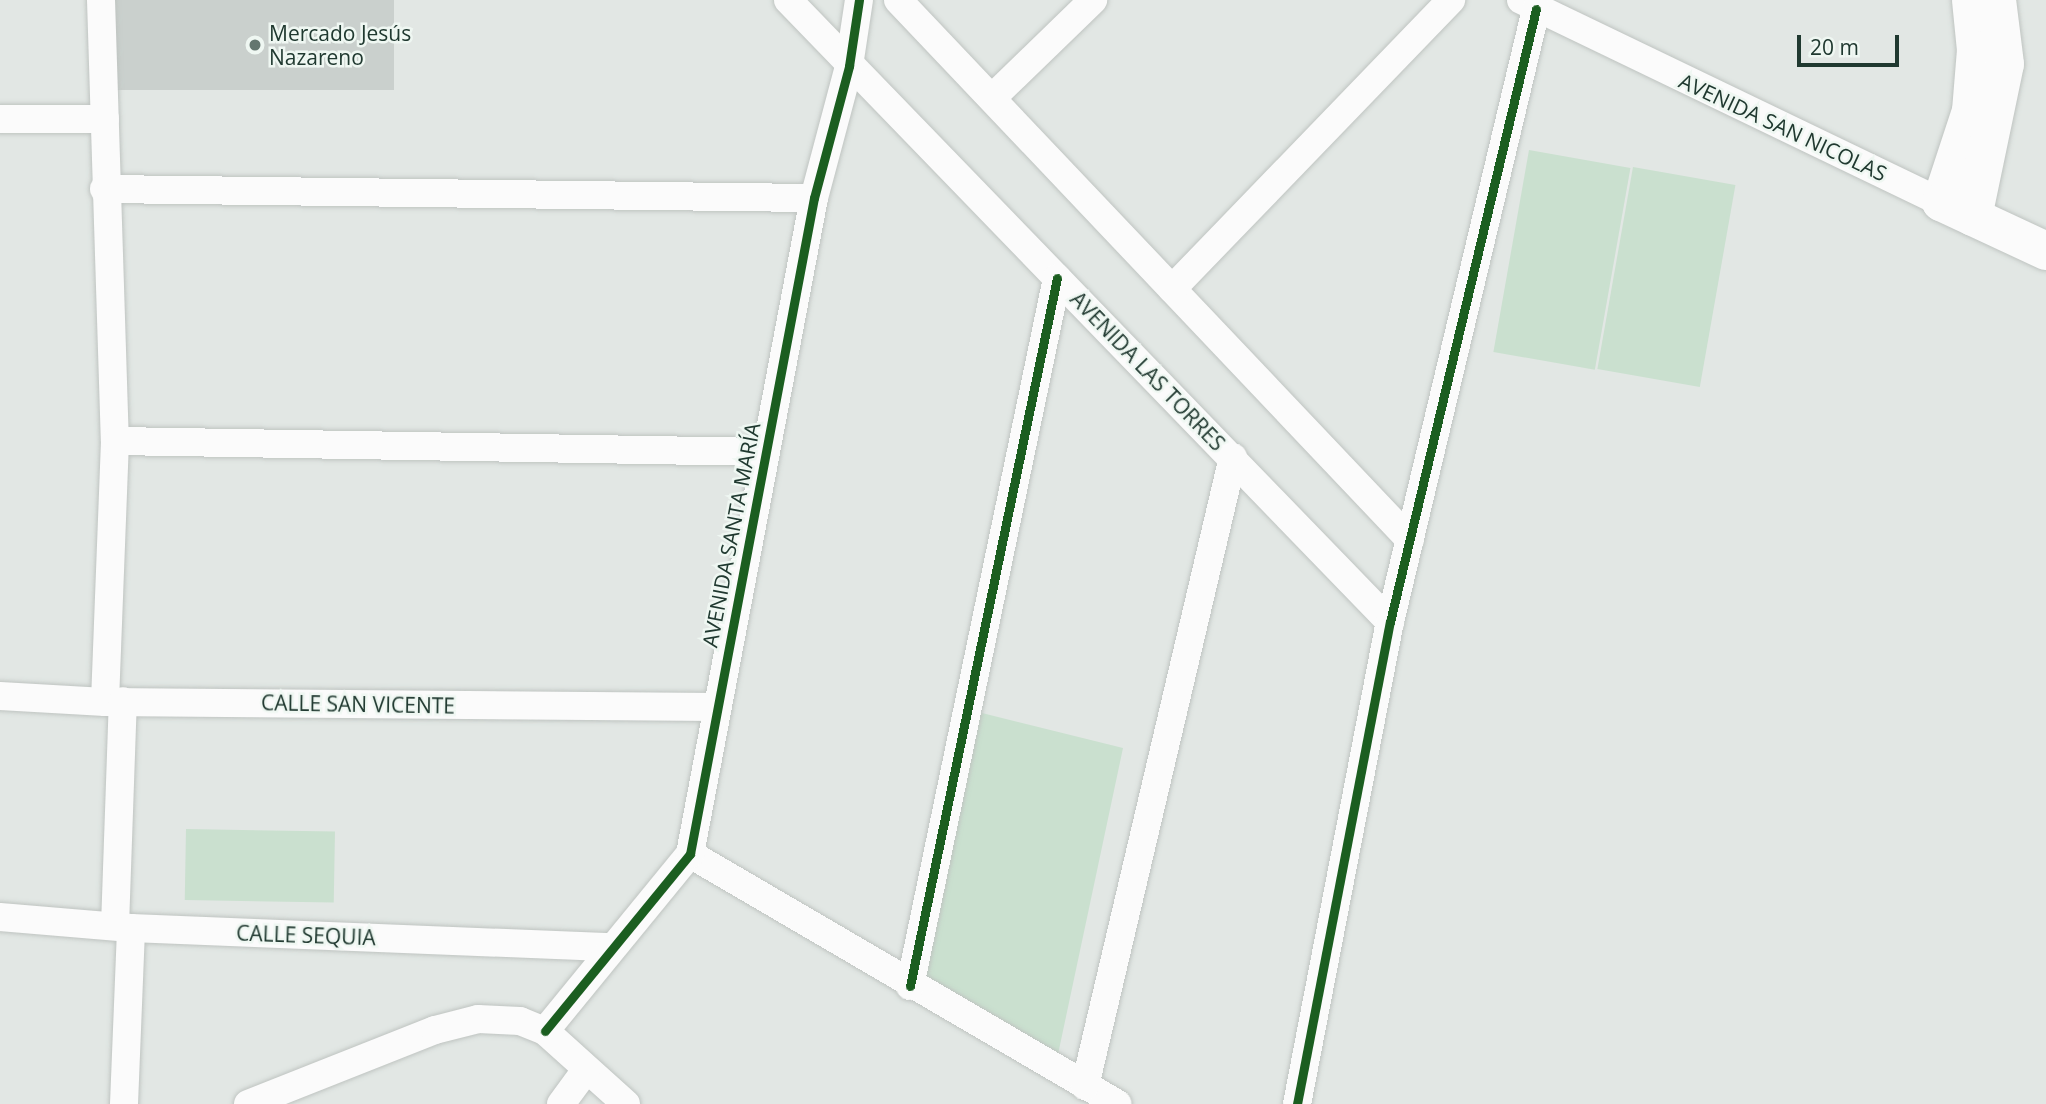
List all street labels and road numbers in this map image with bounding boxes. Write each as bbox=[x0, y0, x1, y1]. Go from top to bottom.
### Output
street label: AVENIDA SAN NICOLAS bbox=[1675, 68, 1891, 186]
street label: AVENIDA LAS TORRES bbox=[1066, 286, 1230, 456]
street label: AVENIDA SANTA MARÍA bbox=[697, 421, 765, 649]
street label: CALLE SAN VICENTE bbox=[261, 690, 455, 718]
street label: CALLE SEQUIA bbox=[236, 920, 376, 950]

